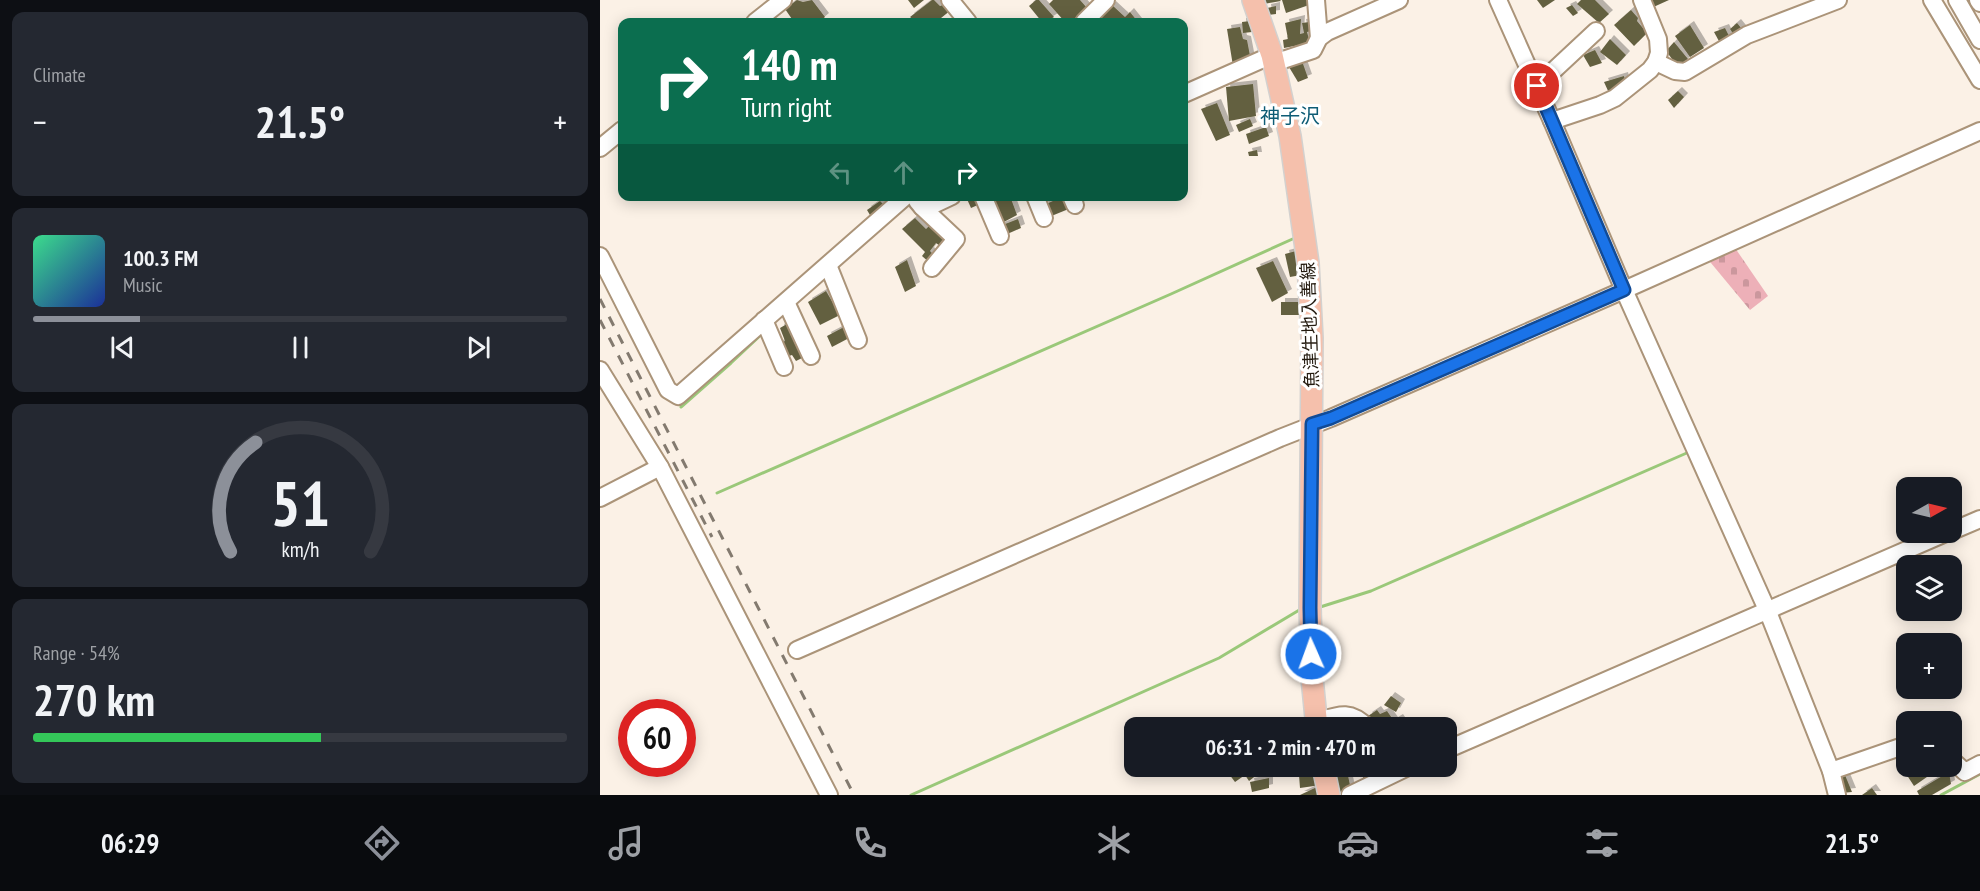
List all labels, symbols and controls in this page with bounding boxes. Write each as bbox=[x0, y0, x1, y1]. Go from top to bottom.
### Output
text: 140 m bbox=[741, 37, 838, 92]
icon: right bbox=[642, 42, 720, 120]
pin bbox=[1511, 60, 1562, 111]
text: Climate bbox=[33, 62, 86, 88]
icon: arrive bbox=[1520, 69, 1553, 102]
text: Turn right bbox=[741, 90, 832, 124]
text: 21.5° bbox=[255, 92, 345, 150]
text: − bbox=[33, 100, 47, 143]
text: + bbox=[553, 100, 567, 143]
district label: 神子沢 bbox=[1260, 103, 1320, 129]
icon: left bbox=[824, 156, 857, 189]
icon: ahead bbox=[887, 156, 920, 189]
icon: right bbox=[950, 156, 983, 189]
text: 100.3 FM bbox=[123, 244, 198, 272]
street label: 魚津生地入善線 bbox=[1296, 262, 1323, 388]
text: Music bbox=[123, 272, 163, 298]
icon: previous bbox=[106, 331, 139, 364]
icon: pause bbox=[284, 331, 317, 364]
icon: next bbox=[462, 331, 495, 364]
text: 51 bbox=[270, 463, 330, 544]
north arrow bbox=[1896, 477, 1962, 543]
map controls bbox=[1896, 477, 1962, 777]
text: km/h bbox=[281, 536, 319, 564]
button: layers bbox=[1896, 555, 1962, 621]
position arrow bbox=[1279, 622, 1343, 686]
button: + bbox=[1896, 633, 1962, 699]
text: Range · 54% bbox=[33, 640, 120, 666]
text: 270 km bbox=[33, 670, 155, 728]
speed limit sign: 60 bbox=[618, 699, 696, 777]
button: − bbox=[1896, 711, 1962, 777]
text: 06:31 · 2 min · 470 m bbox=[1205, 733, 1376, 761]
icon: directions bbox=[361, 822, 403, 864]
icon: music bbox=[605, 822, 647, 864]
icon: phone bbox=[849, 822, 891, 864]
icon: climate bbox=[1093, 822, 1135, 864]
icon: car bbox=[1337, 822, 1379, 864]
icon: filters bbox=[1581, 822, 1623, 864]
text: 06:29 bbox=[101, 826, 159, 860]
text: 21.5° bbox=[1825, 826, 1879, 860]

